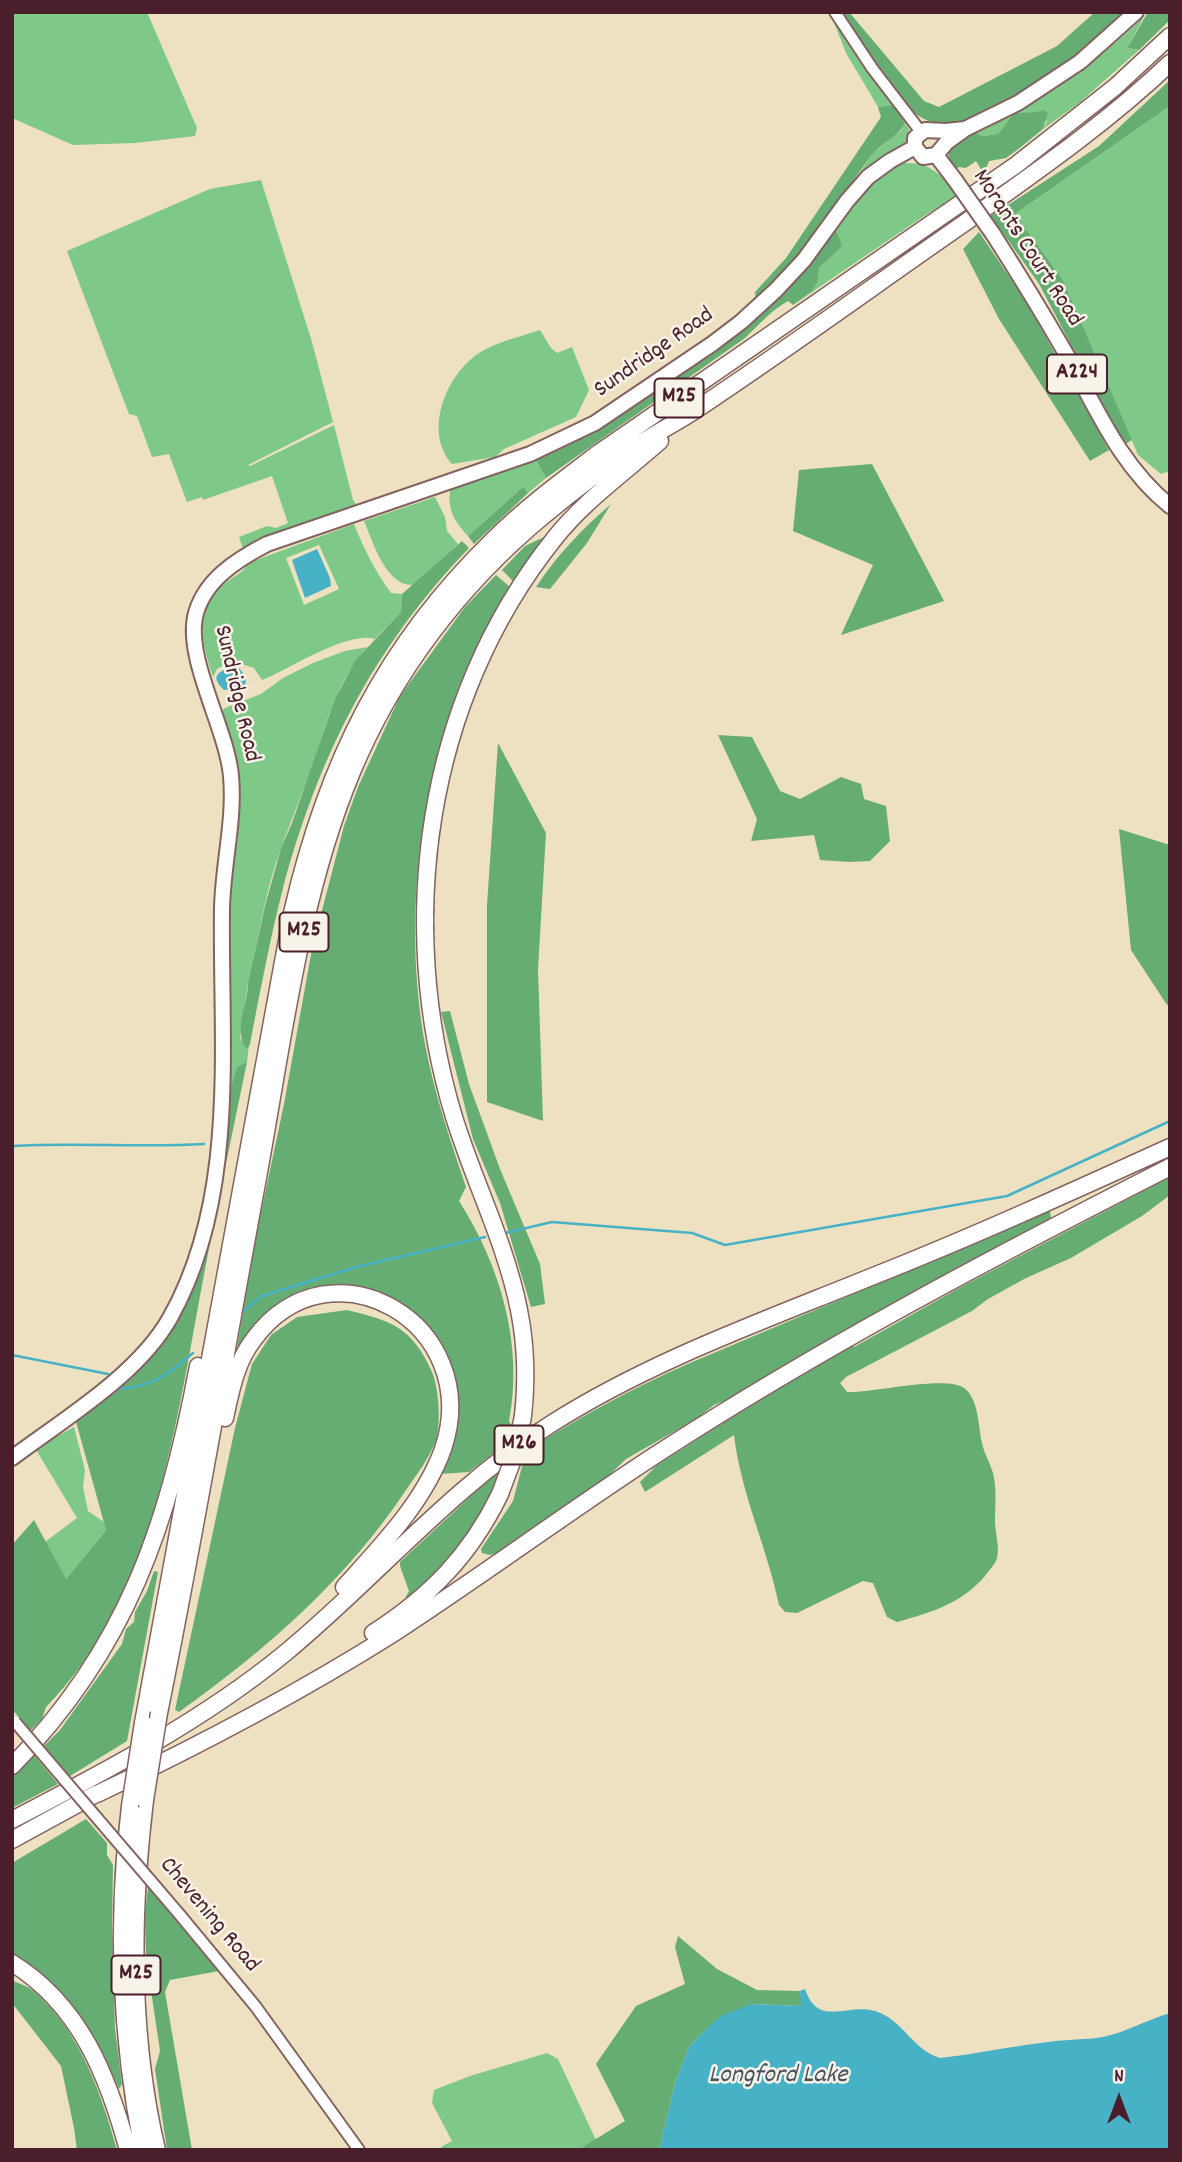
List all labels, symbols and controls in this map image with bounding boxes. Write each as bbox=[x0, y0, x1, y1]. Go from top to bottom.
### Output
street label: Morants Court Road bbox=[965, 165, 1087, 333]
street label: Sundridge Road bbox=[590, 302, 720, 406]
road number: A224 bbox=[1047, 354, 1107, 394]
road number: M25 bbox=[654, 378, 704, 418]
street label: Sundridge Road bbox=[205, 623, 265, 765]
road number: M25 bbox=[280, 912, 328, 951]
road number: M26 bbox=[494, 1426, 544, 1464]
street label: Chevening Road bbox=[152, 1853, 264, 1979]
road number: M25 bbox=[111, 1956, 160, 1994]
water label: Longford Lake bbox=[708, 2061, 848, 2093]
north arrow bbox=[1084, 2064, 1154, 2134]
text: N bbox=[1114, 2064, 1124, 2091]

